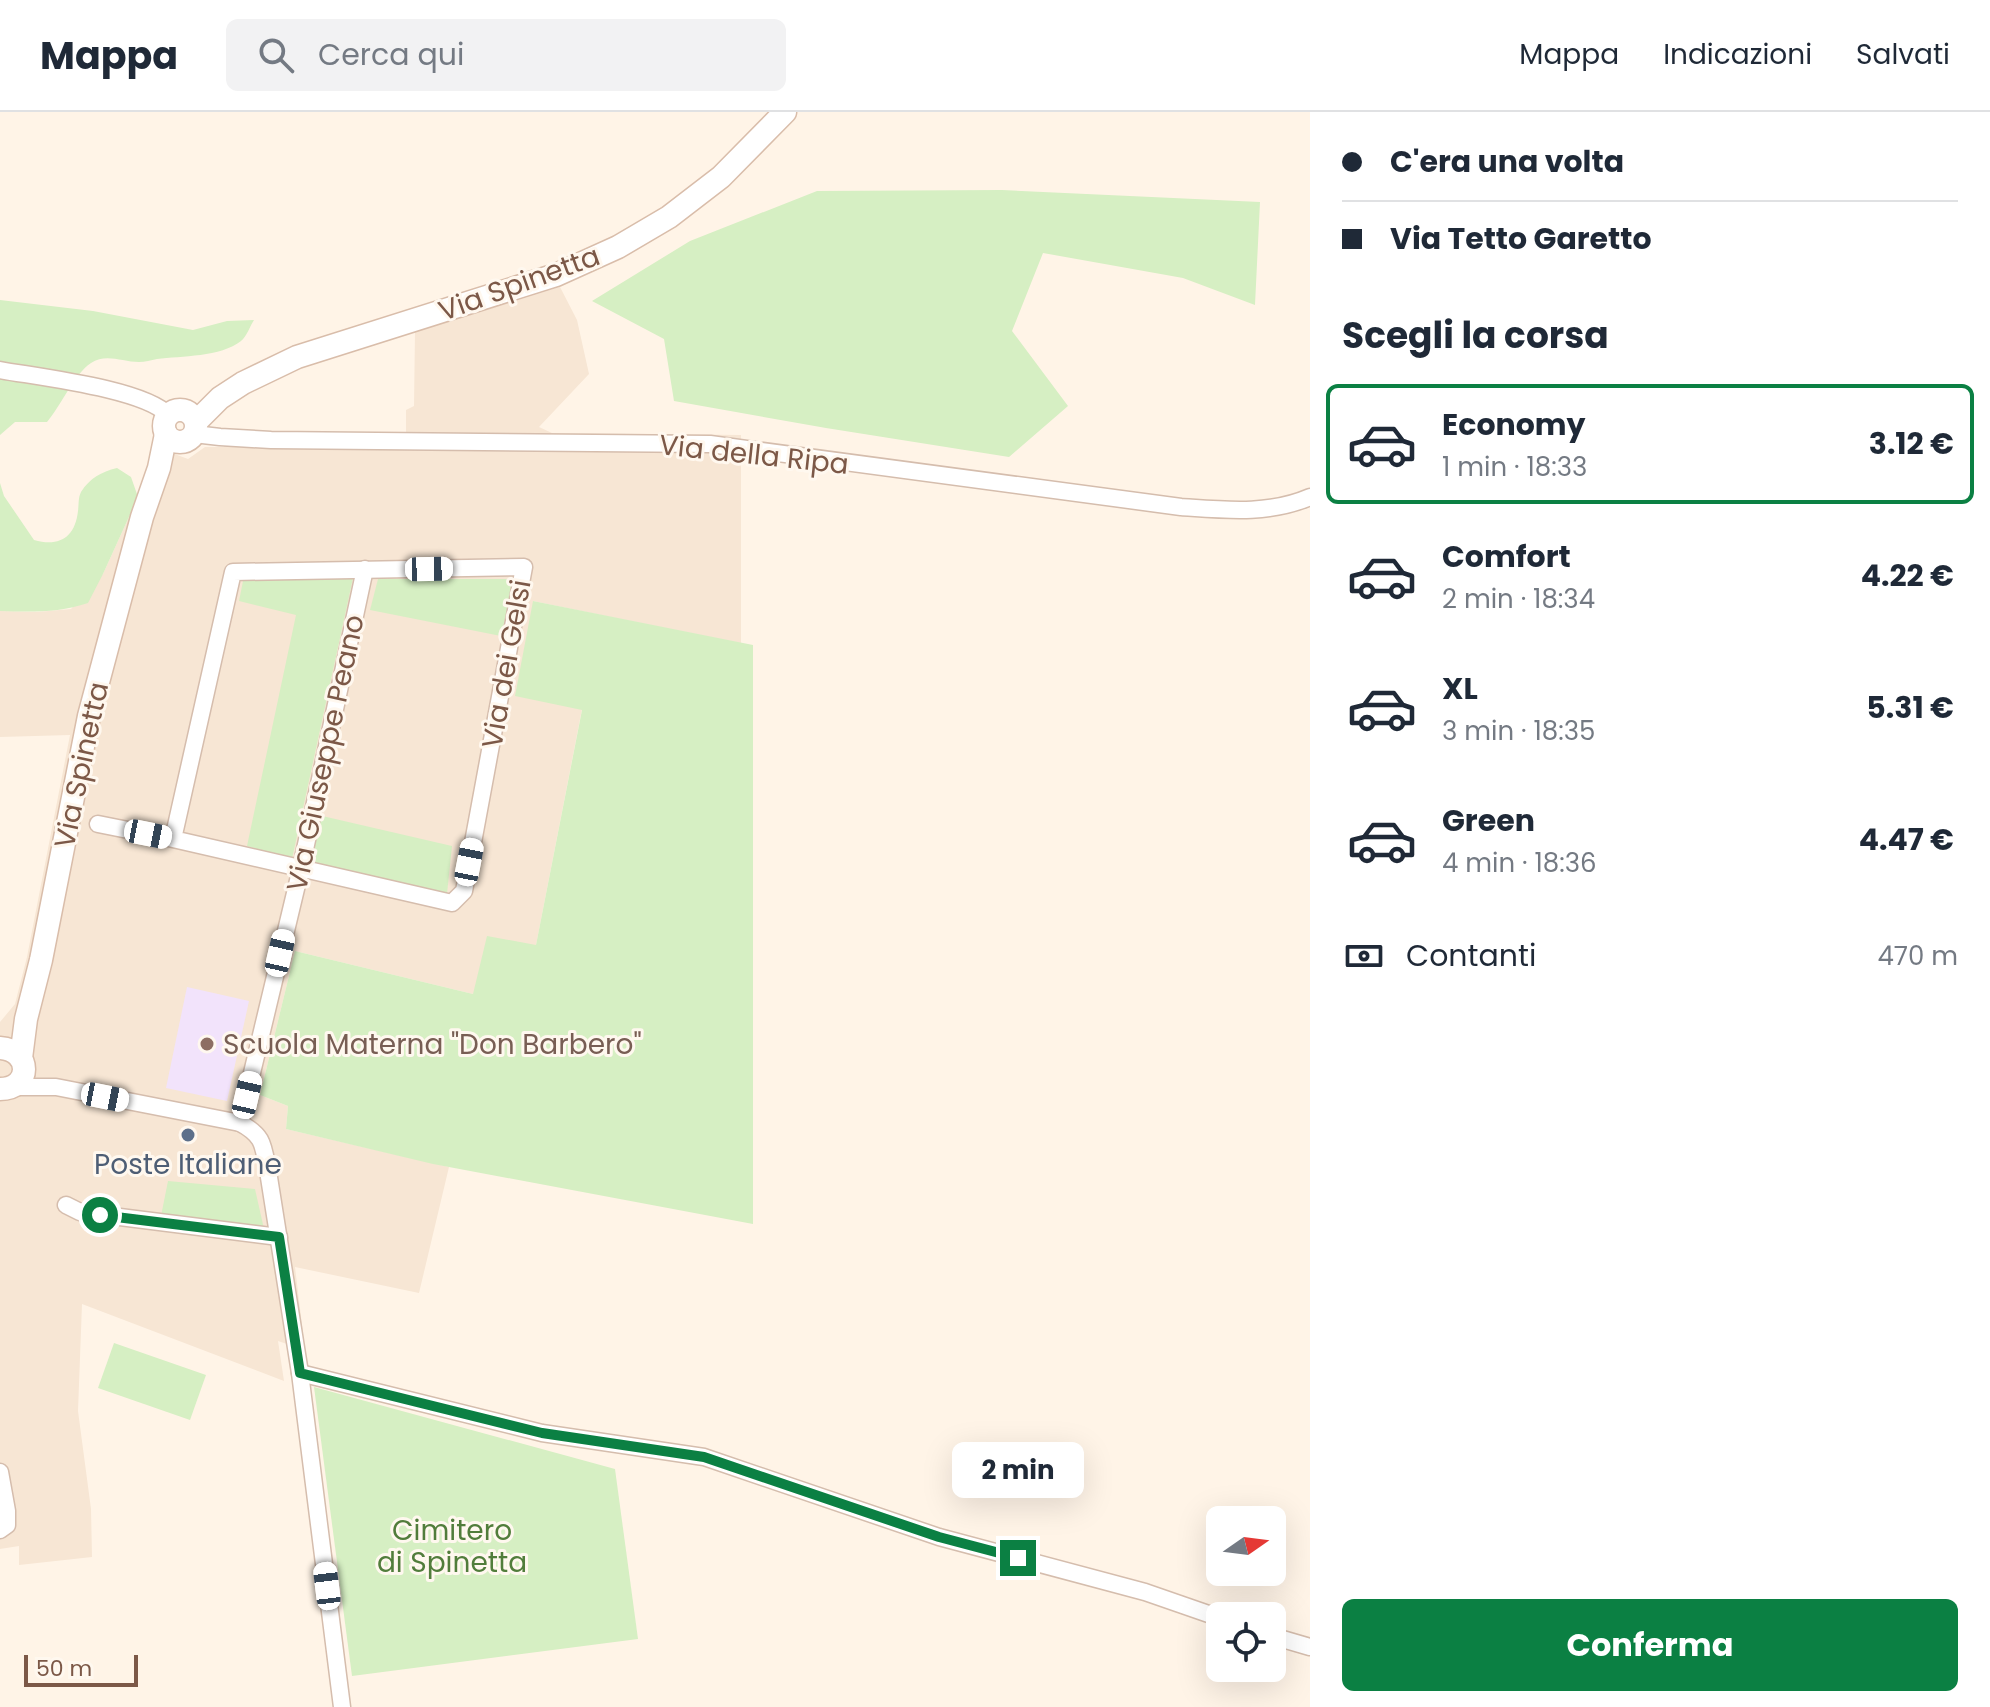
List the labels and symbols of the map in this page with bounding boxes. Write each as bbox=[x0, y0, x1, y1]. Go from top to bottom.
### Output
street label: Via Spinetta bbox=[433, 236, 605, 331]
street label: Via della Ripa bbox=[657, 425, 851, 484]
car bbox=[405, 557, 453, 581]
street label: Via dei Gelsi bbox=[472, 577, 540, 751]
street label: Via Giuseppe Peano bbox=[277, 611, 374, 895]
street label: Via Spinetta bbox=[45, 678, 118, 852]
car bbox=[122, 818, 174, 850]
car bbox=[453, 836, 485, 888]
car bbox=[263, 927, 297, 979]
place label: Scuola Materna "Don Barbero" bbox=[223, 1025, 642, 1064]
marker: Scuola Materna "Don Barbero" bbox=[198, 1035, 216, 1053]
car bbox=[230, 1069, 264, 1121]
car bbox=[79, 1081, 131, 1113]
marker: Poste Italiane bbox=[179, 1126, 197, 1144]
place label: Poste Italiane bbox=[94, 1145, 282, 1184]
route start bbox=[82, 1197, 118, 1233]
callout: 2 min bbox=[952, 1442, 1084, 1498]
north arrow bbox=[1206, 1506, 1286, 1586]
park label: Cimitero di Spinetta bbox=[377, 1511, 527, 1582]
route end bbox=[1000, 1540, 1036, 1576]
car bbox=[312, 1561, 342, 1611]
scale bar bbox=[24, 1651, 138, 1687]

